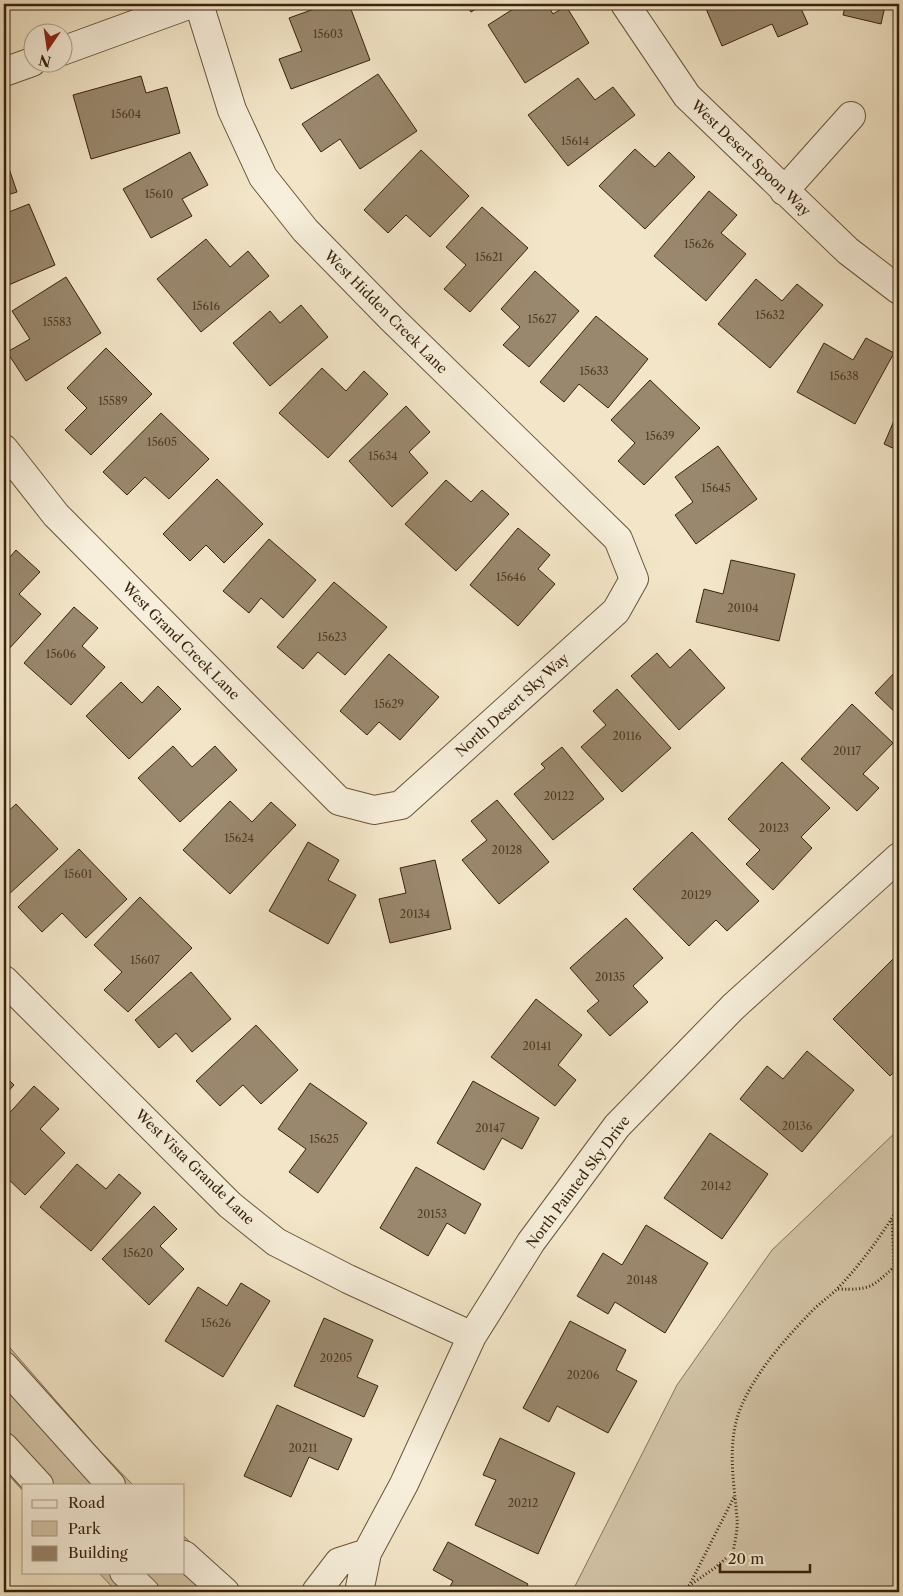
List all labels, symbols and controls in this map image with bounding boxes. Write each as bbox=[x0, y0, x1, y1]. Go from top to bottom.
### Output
north arrow bbox=[22, 22, 72, 72]
house number: 15603 bbox=[313, 27, 343, 41]
text: N bbox=[37, 51, 53, 71]
street label: West Desert Spoon Way bbox=[687, 95, 815, 220]
house number: 15604 bbox=[111, 107, 141, 121]
house number: 15614 bbox=[561, 134, 589, 148]
house number: 15610 bbox=[145, 187, 173, 201]
house number: 15626 bbox=[684, 237, 714, 251]
street label: West Hidden Creek Lane bbox=[320, 246, 452, 378]
house number: 15621 bbox=[475, 250, 503, 264]
house number: 15616 bbox=[192, 299, 221, 313]
house number: 15632 bbox=[755, 308, 785, 322]
house number: 15627 bbox=[528, 312, 557, 326]
house number: 15583 bbox=[42, 315, 72, 329]
house number: 15633 bbox=[579, 364, 609, 378]
house number: 15638 bbox=[829, 369, 859, 383]
house number: 15589 bbox=[98, 394, 128, 408]
house number: 15639 bbox=[645, 429, 675, 443]
house number: 15605 bbox=[147, 435, 177, 449]
house number: 15634 bbox=[368, 449, 398, 463]
house number: 15645 bbox=[701, 481, 731, 495]
house number: 15646 bbox=[496, 570, 526, 584]
street label: West Grand Creek Lane bbox=[118, 578, 244, 704]
house number: 20104 bbox=[727, 601, 759, 615]
house number: 15623 bbox=[317, 630, 347, 644]
house number: 15606 bbox=[46, 647, 77, 661]
street label: North Desert Sky Way bbox=[452, 649, 573, 761]
house number: 15629 bbox=[374, 697, 404, 711]
house number: 20116 bbox=[613, 729, 642, 743]
house number: 20117 bbox=[833, 744, 862, 758]
house number: 20122 bbox=[544, 789, 574, 803]
house number: 20123 bbox=[759, 821, 789, 835]
house number: 15624 bbox=[224, 831, 254, 845]
house number: 20128 bbox=[492, 843, 522, 857]
house number: 15601 bbox=[64, 867, 93, 881]
house number: 20129 bbox=[681, 888, 711, 902]
house number: 20134 bbox=[400, 907, 430, 921]
house number: 15607 bbox=[130, 953, 160, 967]
house number: 20135 bbox=[595, 970, 625, 984]
house number: 20141 bbox=[523, 1039, 552, 1053]
street label: West Vista Grande Lane bbox=[131, 1105, 259, 1229]
street label: North Painted Sky Drive bbox=[522, 1112, 634, 1252]
house number: 20136 bbox=[782, 1119, 813, 1133]
house number: 20147 bbox=[475, 1121, 505, 1135]
house number: 15625 bbox=[309, 1132, 339, 1146]
house number: 20142 bbox=[701, 1179, 731, 1193]
house number: 20153 bbox=[417, 1207, 447, 1221]
house number: 15620 bbox=[123, 1246, 153, 1260]
house number: 20148 bbox=[627, 1273, 657, 1287]
house number: 15626 bbox=[201, 1316, 231, 1330]
house number: 20205 bbox=[320, 1351, 352, 1365]
house number: 20206 bbox=[566, 1368, 600, 1382]
house number: 20211 bbox=[289, 1441, 318, 1455]
legend bbox=[22, 1484, 185, 1574]
text: Road bbox=[68, 1493, 105, 1512]
house number: 20212 bbox=[508, 1496, 538, 1510]
text: Park bbox=[68, 1519, 102, 1538]
scale bar bbox=[720, 1541, 810, 1573]
text: Building bbox=[68, 1543, 128, 1562]
text: 20 m bbox=[728, 1549, 764, 1568]

